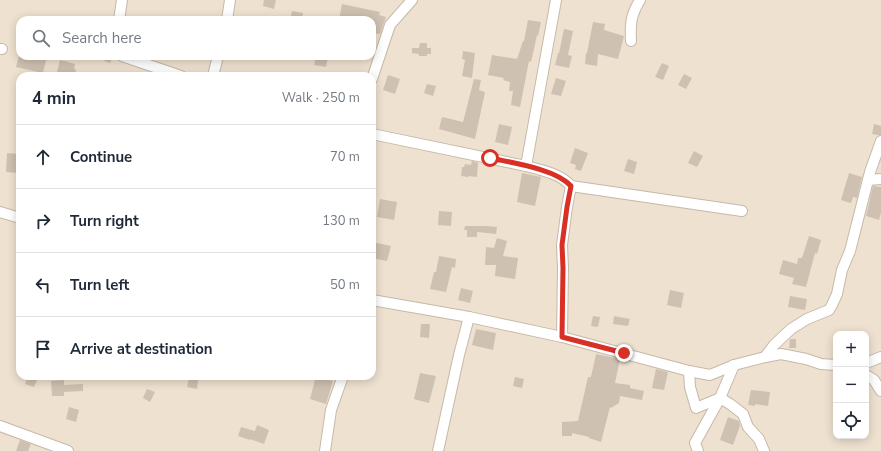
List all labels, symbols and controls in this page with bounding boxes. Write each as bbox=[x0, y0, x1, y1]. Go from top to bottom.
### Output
search box bbox=[16, 16, 376, 60]
icon: search bbox=[30, 27, 52, 49]
text: Search here bbox=[62, 28, 142, 48]
text: 4 min bbox=[32, 87, 76, 110]
text: Walk · 250 m bbox=[282, 89, 360, 107]
icon: ahead bbox=[32, 146, 54, 168]
text: Continue bbox=[70, 147, 132, 167]
text: 70 m bbox=[330, 148, 360, 166]
route start bbox=[481, 149, 499, 167]
icon: right bbox=[32, 210, 54, 232]
text: Turn right bbox=[70, 211, 139, 231]
text: 130 m bbox=[322, 212, 360, 230]
icon: left bbox=[32, 274, 54, 296]
text: Turn left bbox=[70, 275, 129, 295]
text: 50 m bbox=[330, 276, 360, 294]
map controls bbox=[833, 331, 869, 439]
button: + bbox=[833, 331, 869, 367]
icon: arrive bbox=[32, 338, 54, 360]
text: Arrive at destination bbox=[70, 339, 213, 359]
route end bbox=[615, 344, 633, 362]
button: − bbox=[833, 367, 869, 403]
button: locate bbox=[833, 403, 869, 439]

